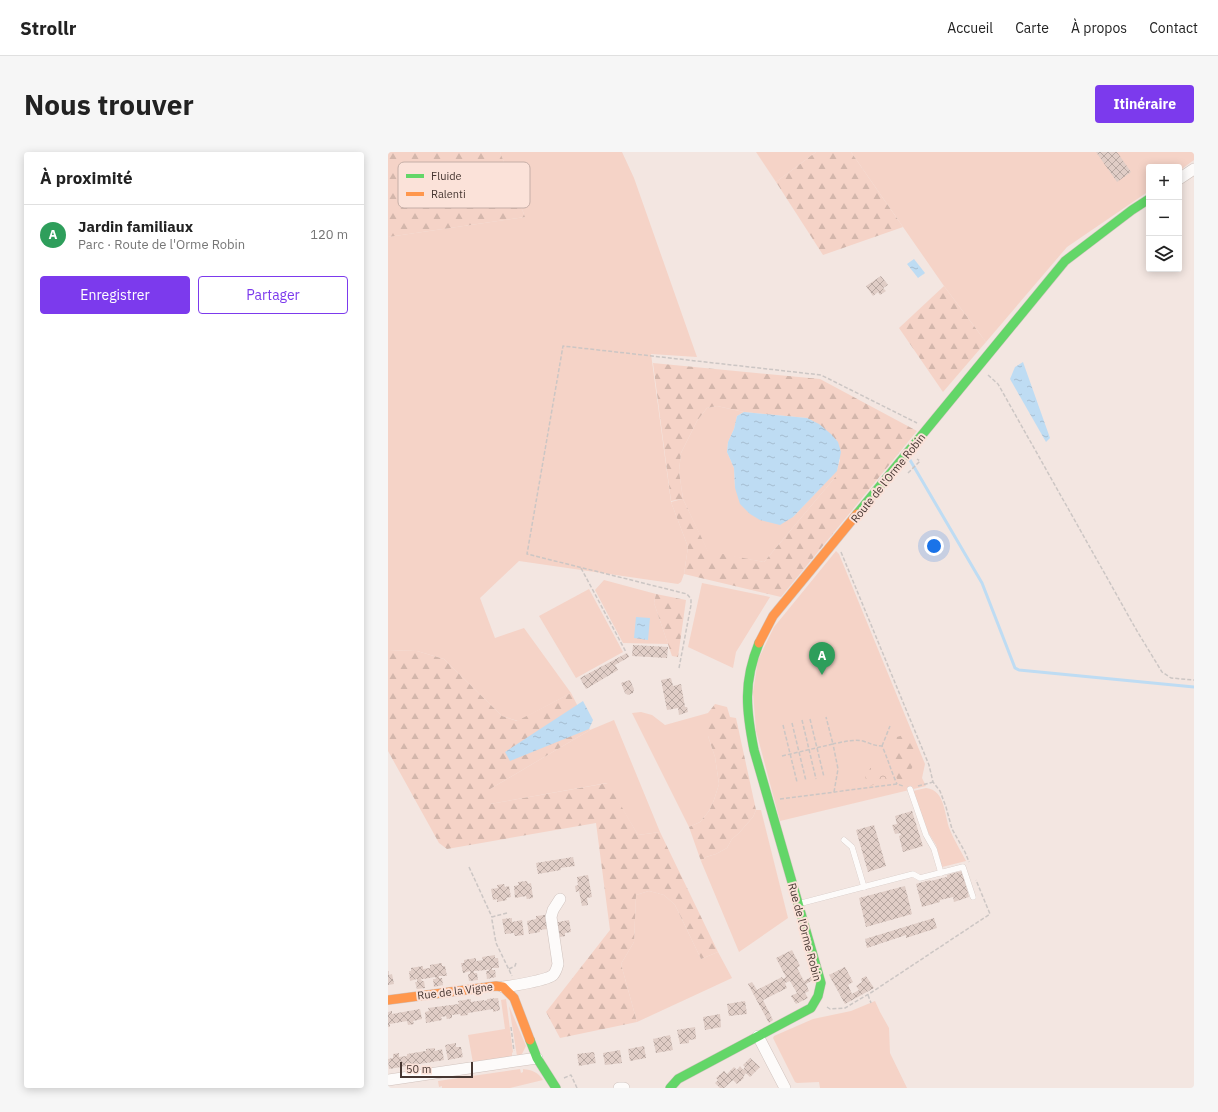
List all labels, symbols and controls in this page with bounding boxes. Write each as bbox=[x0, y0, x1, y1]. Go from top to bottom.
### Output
text: Strollr bbox=[20, 16, 76, 40]
text: Accueil bbox=[947, 19, 993, 37]
text: Carte bbox=[1015, 19, 1049, 37]
text: À propos bbox=[1071, 19, 1127, 37]
text: Contact bbox=[1149, 19, 1198, 37]
button: Itinéraire bbox=[1095, 85, 1194, 123]
text: Nous trouver bbox=[24, 86, 194, 123]
legend bbox=[398, 162, 530, 208]
map controls bbox=[1146, 164, 1182, 272]
button: + bbox=[1146, 164, 1182, 200]
text: À proximité bbox=[40, 167, 133, 189]
text: Fluide bbox=[431, 169, 462, 183]
text: Ralenti bbox=[431, 187, 466, 201]
button: − bbox=[1146, 200, 1182, 236]
text: Jardin familiaux bbox=[78, 217, 193, 236]
text: A bbox=[49, 226, 57, 243]
text: 120 m bbox=[310, 226, 348, 243]
text: Parc · Route de l'Orme Robin bbox=[78, 236, 245, 253]
button: layers bbox=[1146, 236, 1182, 272]
button: Enregistrer bbox=[40, 276, 190, 314]
button: Partager bbox=[198, 276, 348, 314]
street label: Route de l'Orme Robin bbox=[848, 431, 928, 525]
your location bbox=[924, 536, 944, 556]
pin: A bbox=[809, 642, 835, 675]
street label: Rue de l'Orme Robin bbox=[785, 881, 825, 983]
street label: Rue de la Vigne bbox=[416, 979, 494, 1003]
scale bar bbox=[400, 1060, 473, 1079]
text: 50 m bbox=[406, 1062, 431, 1076]

